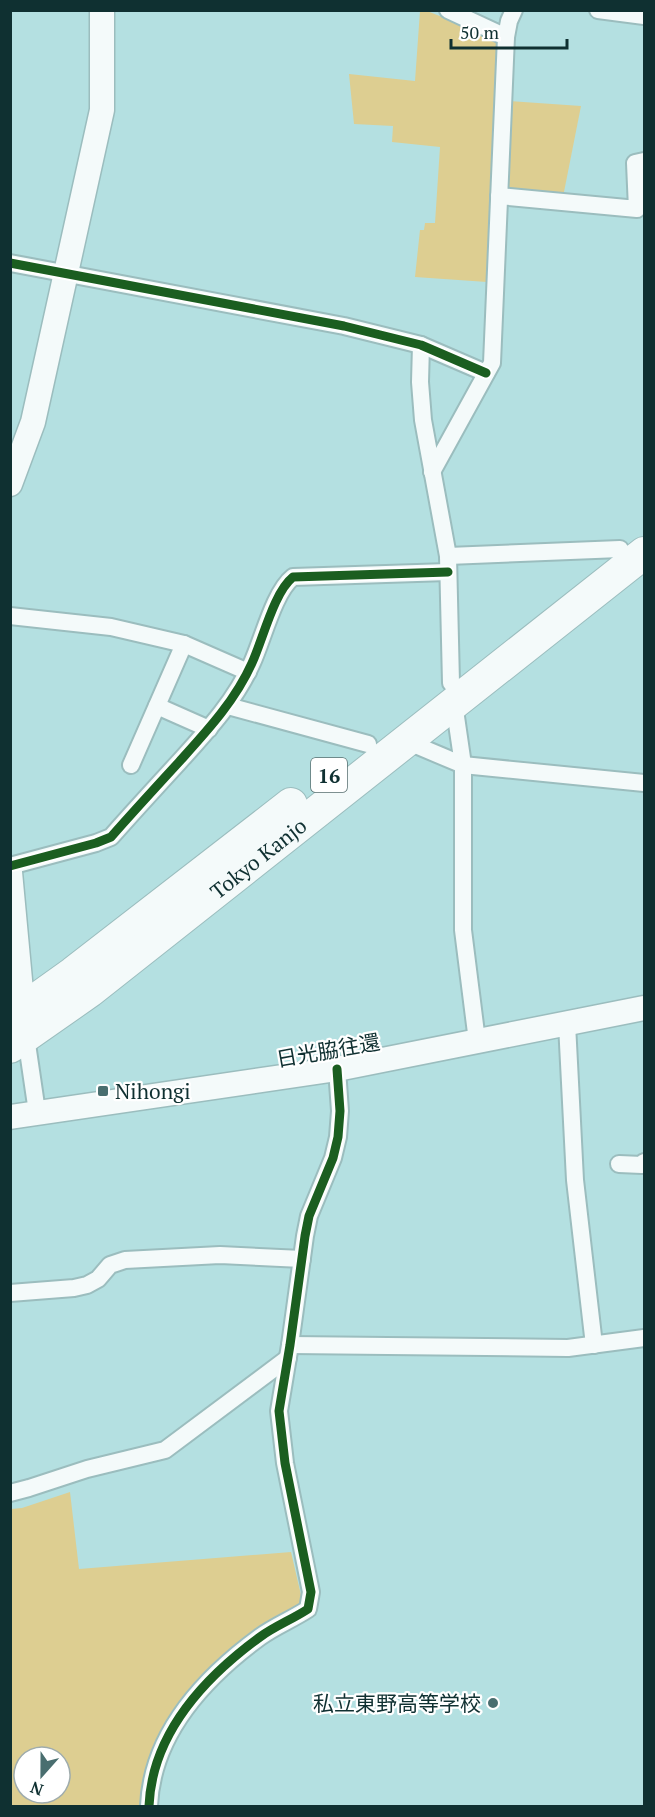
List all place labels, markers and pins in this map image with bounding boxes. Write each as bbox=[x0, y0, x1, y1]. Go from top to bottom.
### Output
place label: Nihongi bbox=[115, 1077, 190, 1105]
marker: Nihongi bbox=[96, 1084, 110, 1098]
place label: 私立東野高等学校 bbox=[313, 1689, 481, 1717]
marker: 私立東野高等学校 bbox=[486, 1696, 500, 1710]

